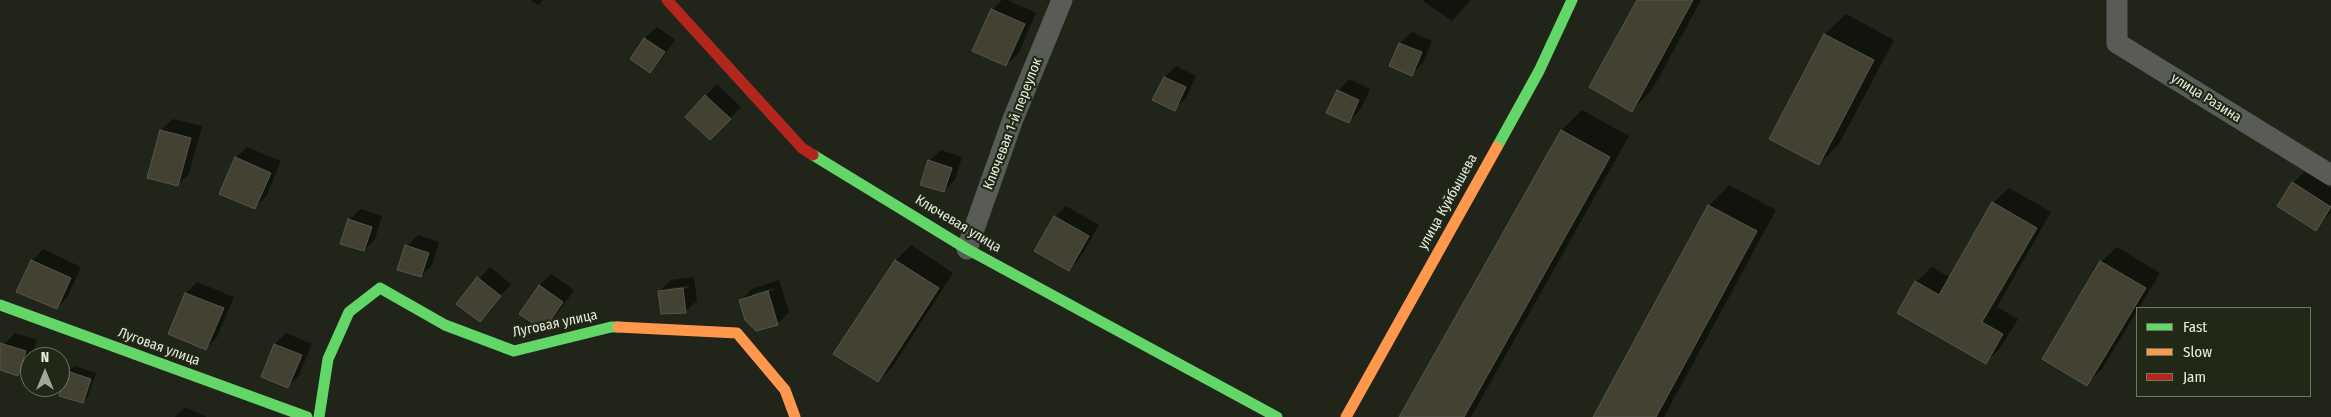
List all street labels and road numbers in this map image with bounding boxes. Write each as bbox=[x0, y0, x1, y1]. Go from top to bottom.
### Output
street label: Ключевая 1-й переулок bbox=[980, 56, 1046, 192]
street label: улица Разина bbox=[2168, 70, 2244, 126]
street label: улица Куйбышева bbox=[1415, 151, 1481, 253]
street label: Ключевая улица bbox=[912, 192, 1004, 256]
street label: Луговая улица bbox=[511, 307, 599, 341]
street label: Луговая улица bbox=[116, 324, 202, 370]

